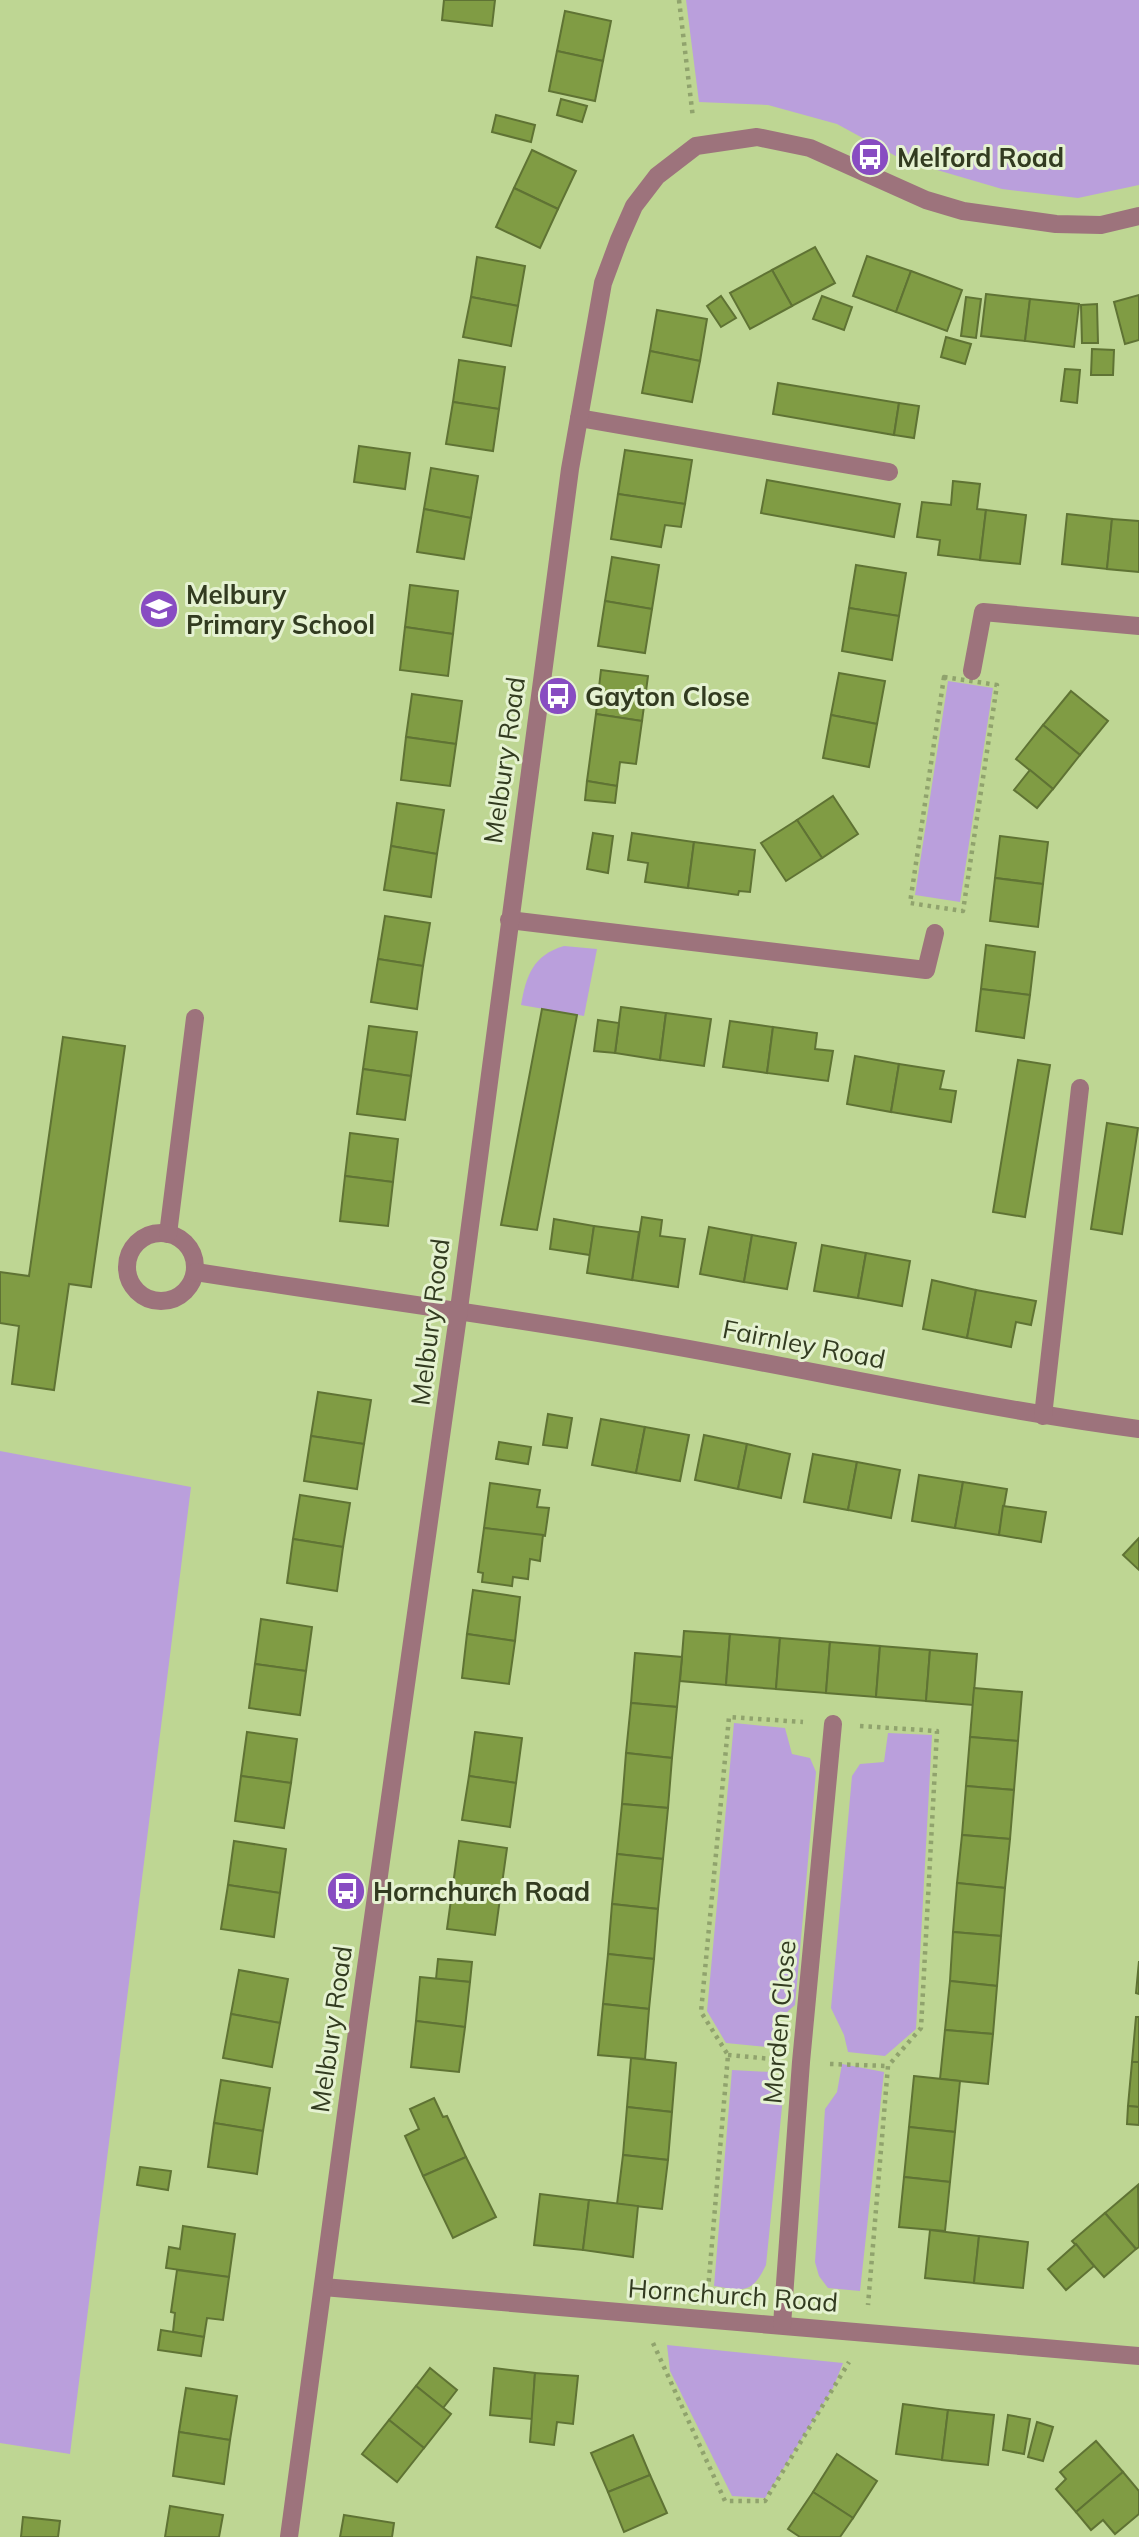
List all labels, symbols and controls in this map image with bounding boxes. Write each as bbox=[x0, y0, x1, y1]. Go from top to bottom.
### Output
bus stop icon: Melford Road bbox=[849, 136, 891, 178]
place label: Melford Road bbox=[897, 141, 1064, 174]
place label: Melbury Primary School bbox=[186, 578, 375, 641]
school or university icon: Melbury Primary School bbox=[138, 588, 180, 630]
street label: Melbury Road bbox=[476, 675, 532, 845]
bus stop icon: Gayton Close bbox=[537, 675, 579, 717]
place label: Gayton Close bbox=[585, 680, 750, 713]
street label: Melbury Road bbox=[403, 1237, 457, 1407]
street label: Fairnley Road bbox=[720, 1312, 888, 1376]
bus stop icon: Hornchurch Road bbox=[325, 1870, 367, 1912]
place label: Hornchurch Road bbox=[373, 1875, 590, 1908]
street label: Morden Close bbox=[755, 1939, 803, 2105]
street label: Melbury Road bbox=[303, 1944, 359, 2114]
street label: Hornchurch Road bbox=[627, 2271, 839, 2319]

